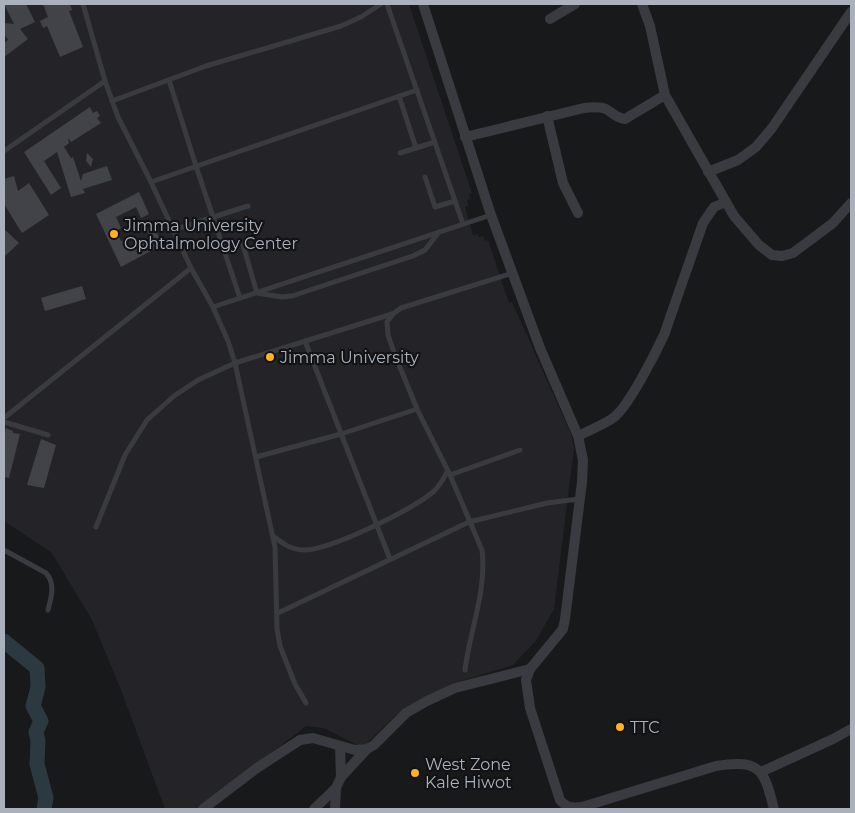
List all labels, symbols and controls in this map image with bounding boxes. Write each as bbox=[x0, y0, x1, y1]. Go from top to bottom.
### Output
place label: Jimma University Ophtalmology Center bbox=[123, 216, 298, 253]
marker: Jimma University Ophtalmology Center bbox=[108, 228, 120, 240]
place label: Jimma University bbox=[279, 348, 419, 367]
marker: Jimma University bbox=[264, 351, 276, 363]
place label: TTC bbox=[630, 718, 660, 737]
marker: TTC bbox=[614, 721, 626, 733]
place label: West Zone Kale Hiwot bbox=[425, 755, 512, 792]
marker: West Zone Kale Hiwot bbox=[409, 767, 421, 779]

